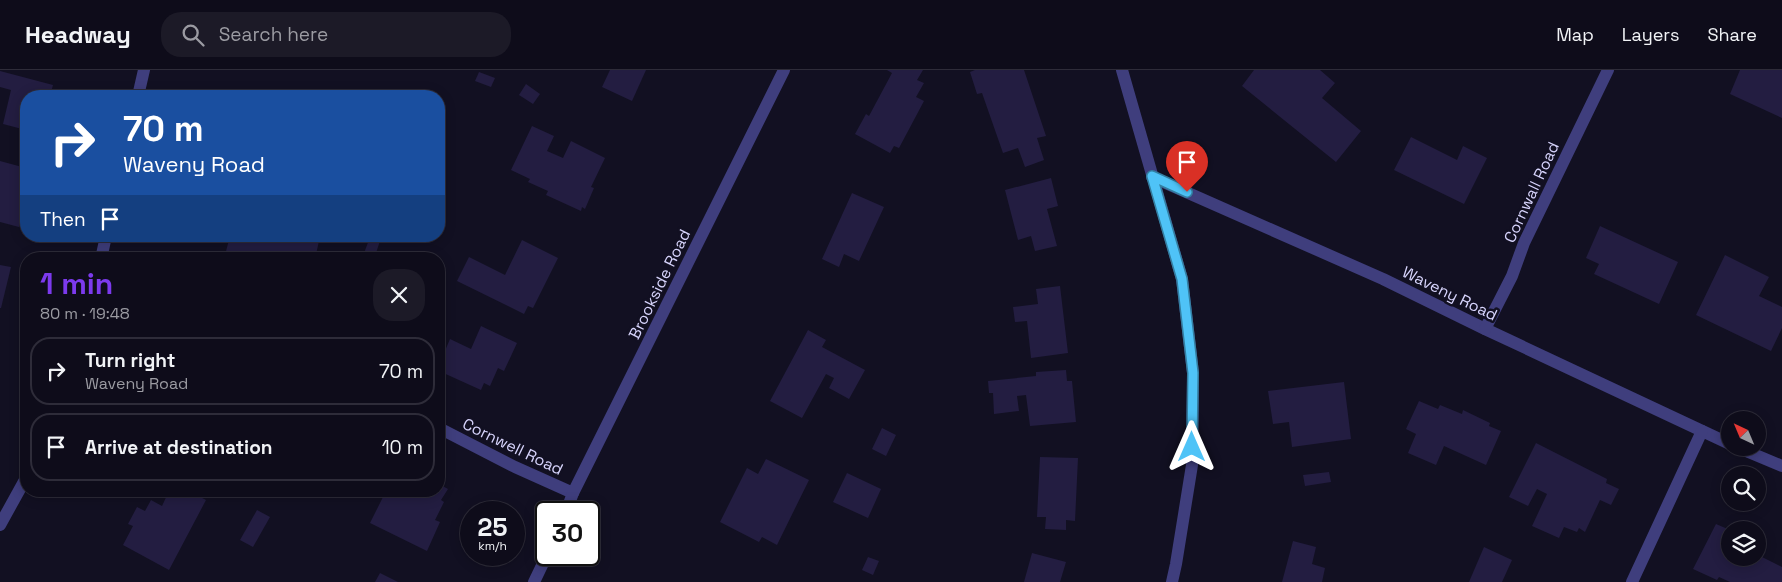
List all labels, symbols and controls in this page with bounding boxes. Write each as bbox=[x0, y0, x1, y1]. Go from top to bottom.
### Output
search box bbox=[161, 12, 511, 57]
text: Headway bbox=[25, 19, 131, 50]
icon: search bbox=[179, 21, 207, 49]
text: Search here bbox=[219, 22, 328, 47]
text: Map bbox=[1556, 23, 1594, 46]
text: Layers bbox=[1622, 23, 1679, 46]
text: Share bbox=[1707, 23, 1757, 46]
text: 70 m bbox=[123, 107, 204, 151]
icon: right bbox=[40, 110, 105, 175]
street label: Cornwall Road bbox=[1499, 138, 1564, 246]
pin bbox=[1166, 141, 1208, 192]
icon: arrive bbox=[1173, 148, 1201, 176]
text: Waveny Road bbox=[123, 150, 265, 178]
icon: arrive bbox=[96, 205, 124, 233]
text: Then bbox=[40, 207, 86, 232]
street label: Brookside Road bbox=[624, 226, 695, 343]
street label: Waveny Road bbox=[1399, 261, 1501, 326]
text: 1 min bbox=[40, 264, 113, 303]
button: close bbox=[373, 269, 425, 321]
text: 80 m · 19:48 bbox=[40, 303, 130, 324]
text: Turn right bbox=[85, 348, 175, 373]
icon: right bbox=[42, 357, 70, 385]
text: 70 m bbox=[379, 359, 423, 384]
text: Waveny Road bbox=[85, 373, 188, 394]
north arrow bbox=[1721, 411, 1766, 456]
map controls bbox=[1721, 411, 1766, 566]
street label: Cornwell Road bbox=[459, 413, 566, 480]
position arrow bbox=[1165, 420, 1217, 472]
icon: arrive bbox=[42, 433, 70, 461]
text: Arrive at destination bbox=[85, 435, 273, 460]
text: 10 m bbox=[382, 435, 423, 460]
button: search bbox=[1721, 466, 1766, 511]
speed limit sign: 30 bbox=[535, 501, 600, 566]
text: 25 bbox=[478, 511, 507, 543]
button: layers bbox=[1721, 521, 1766, 566]
text: km/h bbox=[478, 538, 507, 554]

